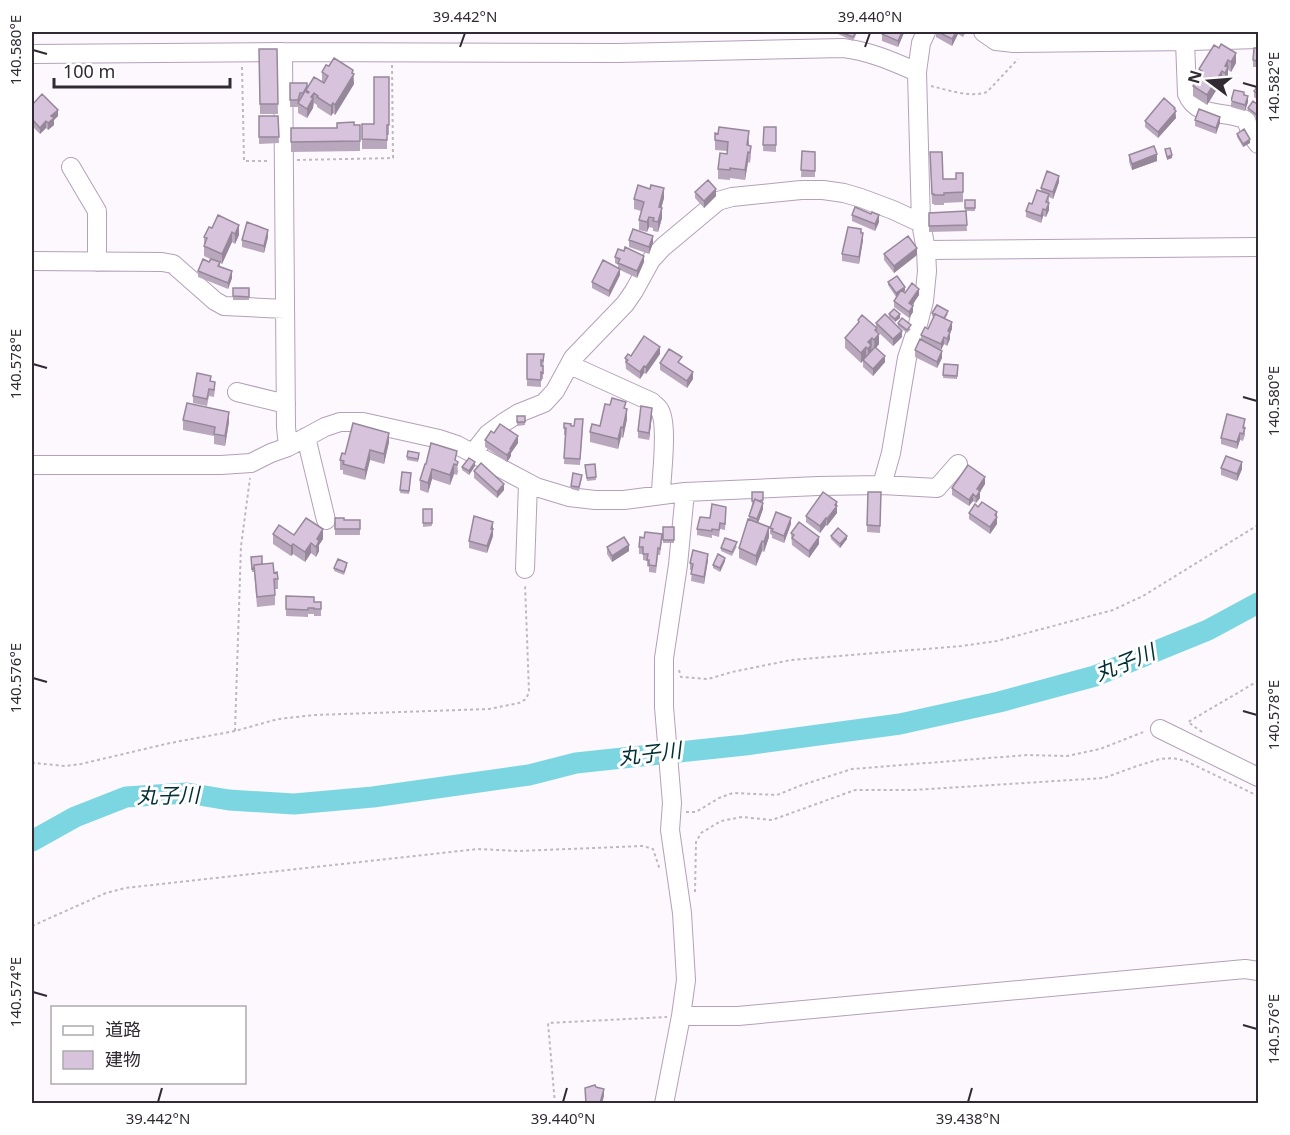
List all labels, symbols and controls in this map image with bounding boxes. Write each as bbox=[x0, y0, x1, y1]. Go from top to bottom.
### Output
text: 39.442°N bbox=[433, 6, 497, 26]
text: 39.440°N bbox=[838, 6, 902, 26]
text: 140.580°E bbox=[5, 15, 25, 85]
scale bar bbox=[54, 51, 230, 89]
north arrow bbox=[1179, 51, 1239, 111]
text: 140.582°E bbox=[1263, 52, 1283, 122]
text: 100 m bbox=[63, 59, 115, 83]
text: N bbox=[1182, 68, 1207, 86]
text: 140.578°E bbox=[5, 329, 25, 399]
text: 140.580°E bbox=[1263, 366, 1283, 436]
water label: 丸子川 bbox=[1090, 637, 1161, 687]
text: 140.576°E bbox=[5, 643, 25, 713]
text: 140.578°E bbox=[1263, 680, 1283, 750]
water label: 丸子川 bbox=[617, 735, 685, 771]
water label: 丸子川 bbox=[136, 780, 202, 810]
text: 140.574°E bbox=[5, 957, 25, 1027]
text: 140.576°E bbox=[1263, 994, 1283, 1064]
legend bbox=[51, 1006, 246, 1084]
text: 道路 bbox=[105, 1017, 141, 1041]
text: 建物 bbox=[105, 1047, 141, 1071]
text: 39.442°N bbox=[126, 1108, 190, 1128]
text: 39.440°N bbox=[531, 1108, 595, 1128]
text: 39.438°N bbox=[936, 1108, 1000, 1128]

